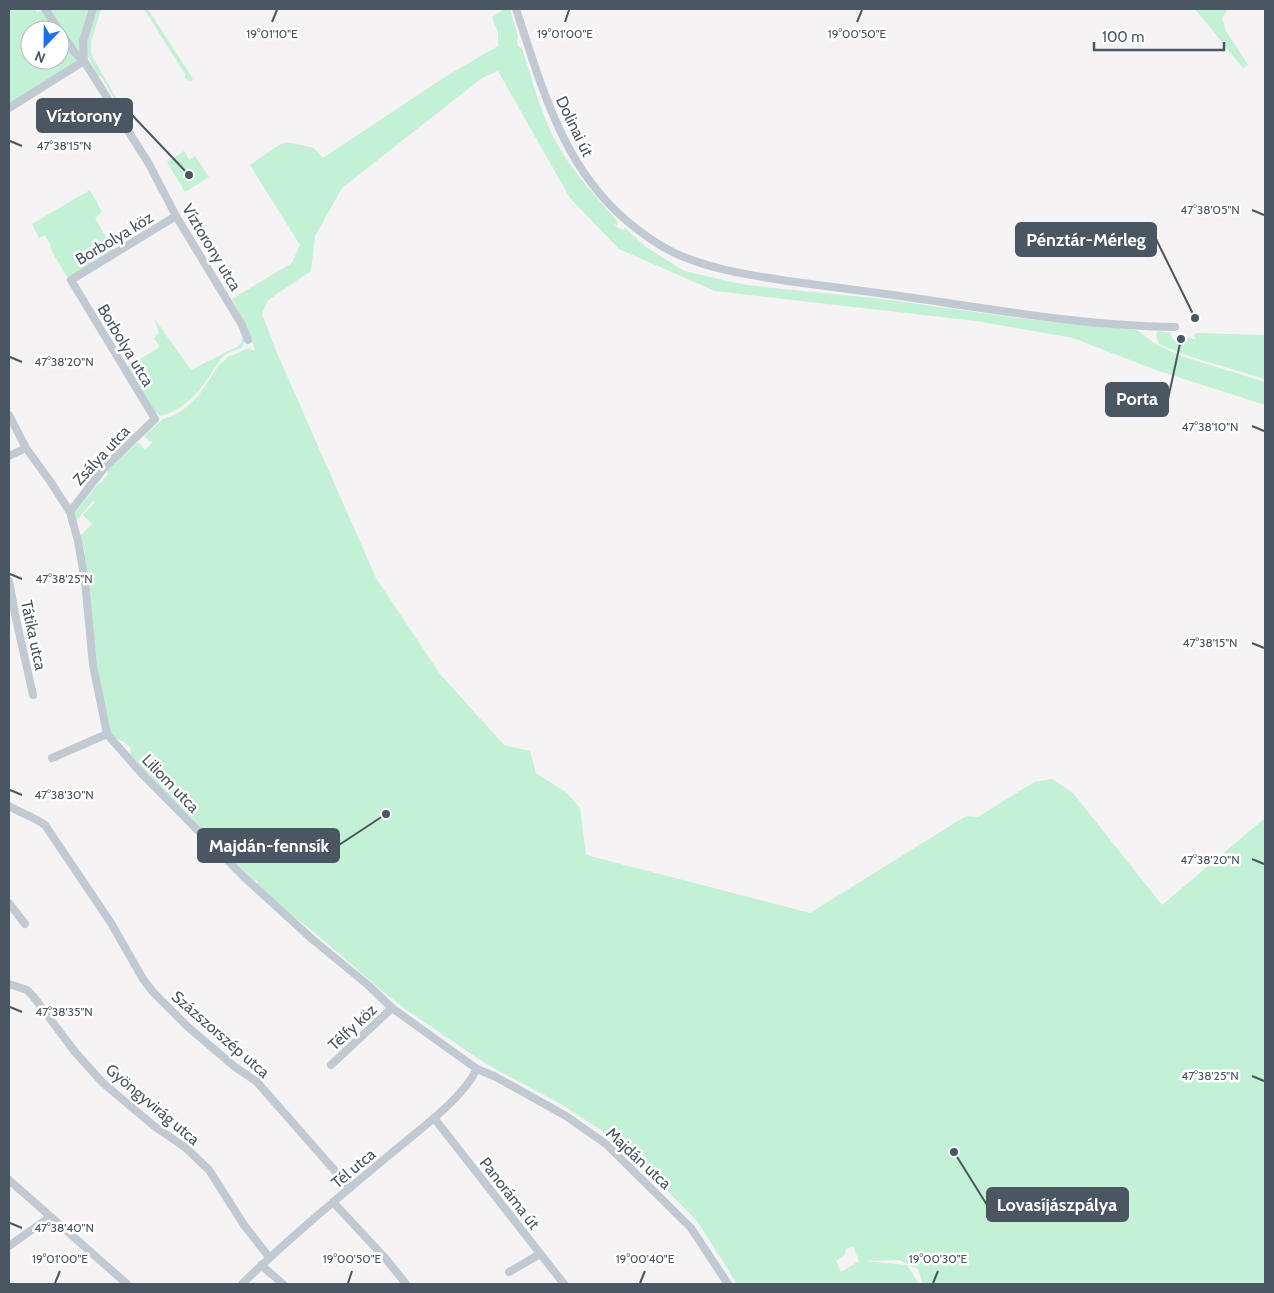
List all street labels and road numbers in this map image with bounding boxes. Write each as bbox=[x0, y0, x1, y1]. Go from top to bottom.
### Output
street label: Dolinai út bbox=[552, 93, 598, 160]
street label: Víztorony utca bbox=[178, 200, 245, 295]
street label: Borbolya köz bbox=[72, 208, 157, 269]
street label: Borbolya utca bbox=[94, 301, 158, 390]
street label: Zsálya utca bbox=[69, 421, 134, 489]
street label: Tátika utca bbox=[17, 598, 50, 672]
street label: Liliom utca bbox=[138, 750, 203, 817]
street label: Százszorszép utca bbox=[168, 987, 274, 1082]
street label: Télfy köz bbox=[324, 1000, 381, 1055]
street label: Gyöngyvirág utca bbox=[102, 1060, 204, 1149]
street label: Majdán utca bbox=[602, 1124, 675, 1193]
street label: Tél utca bbox=[327, 1144, 379, 1192]
street label: Panoráma út bbox=[476, 1154, 544, 1234]

